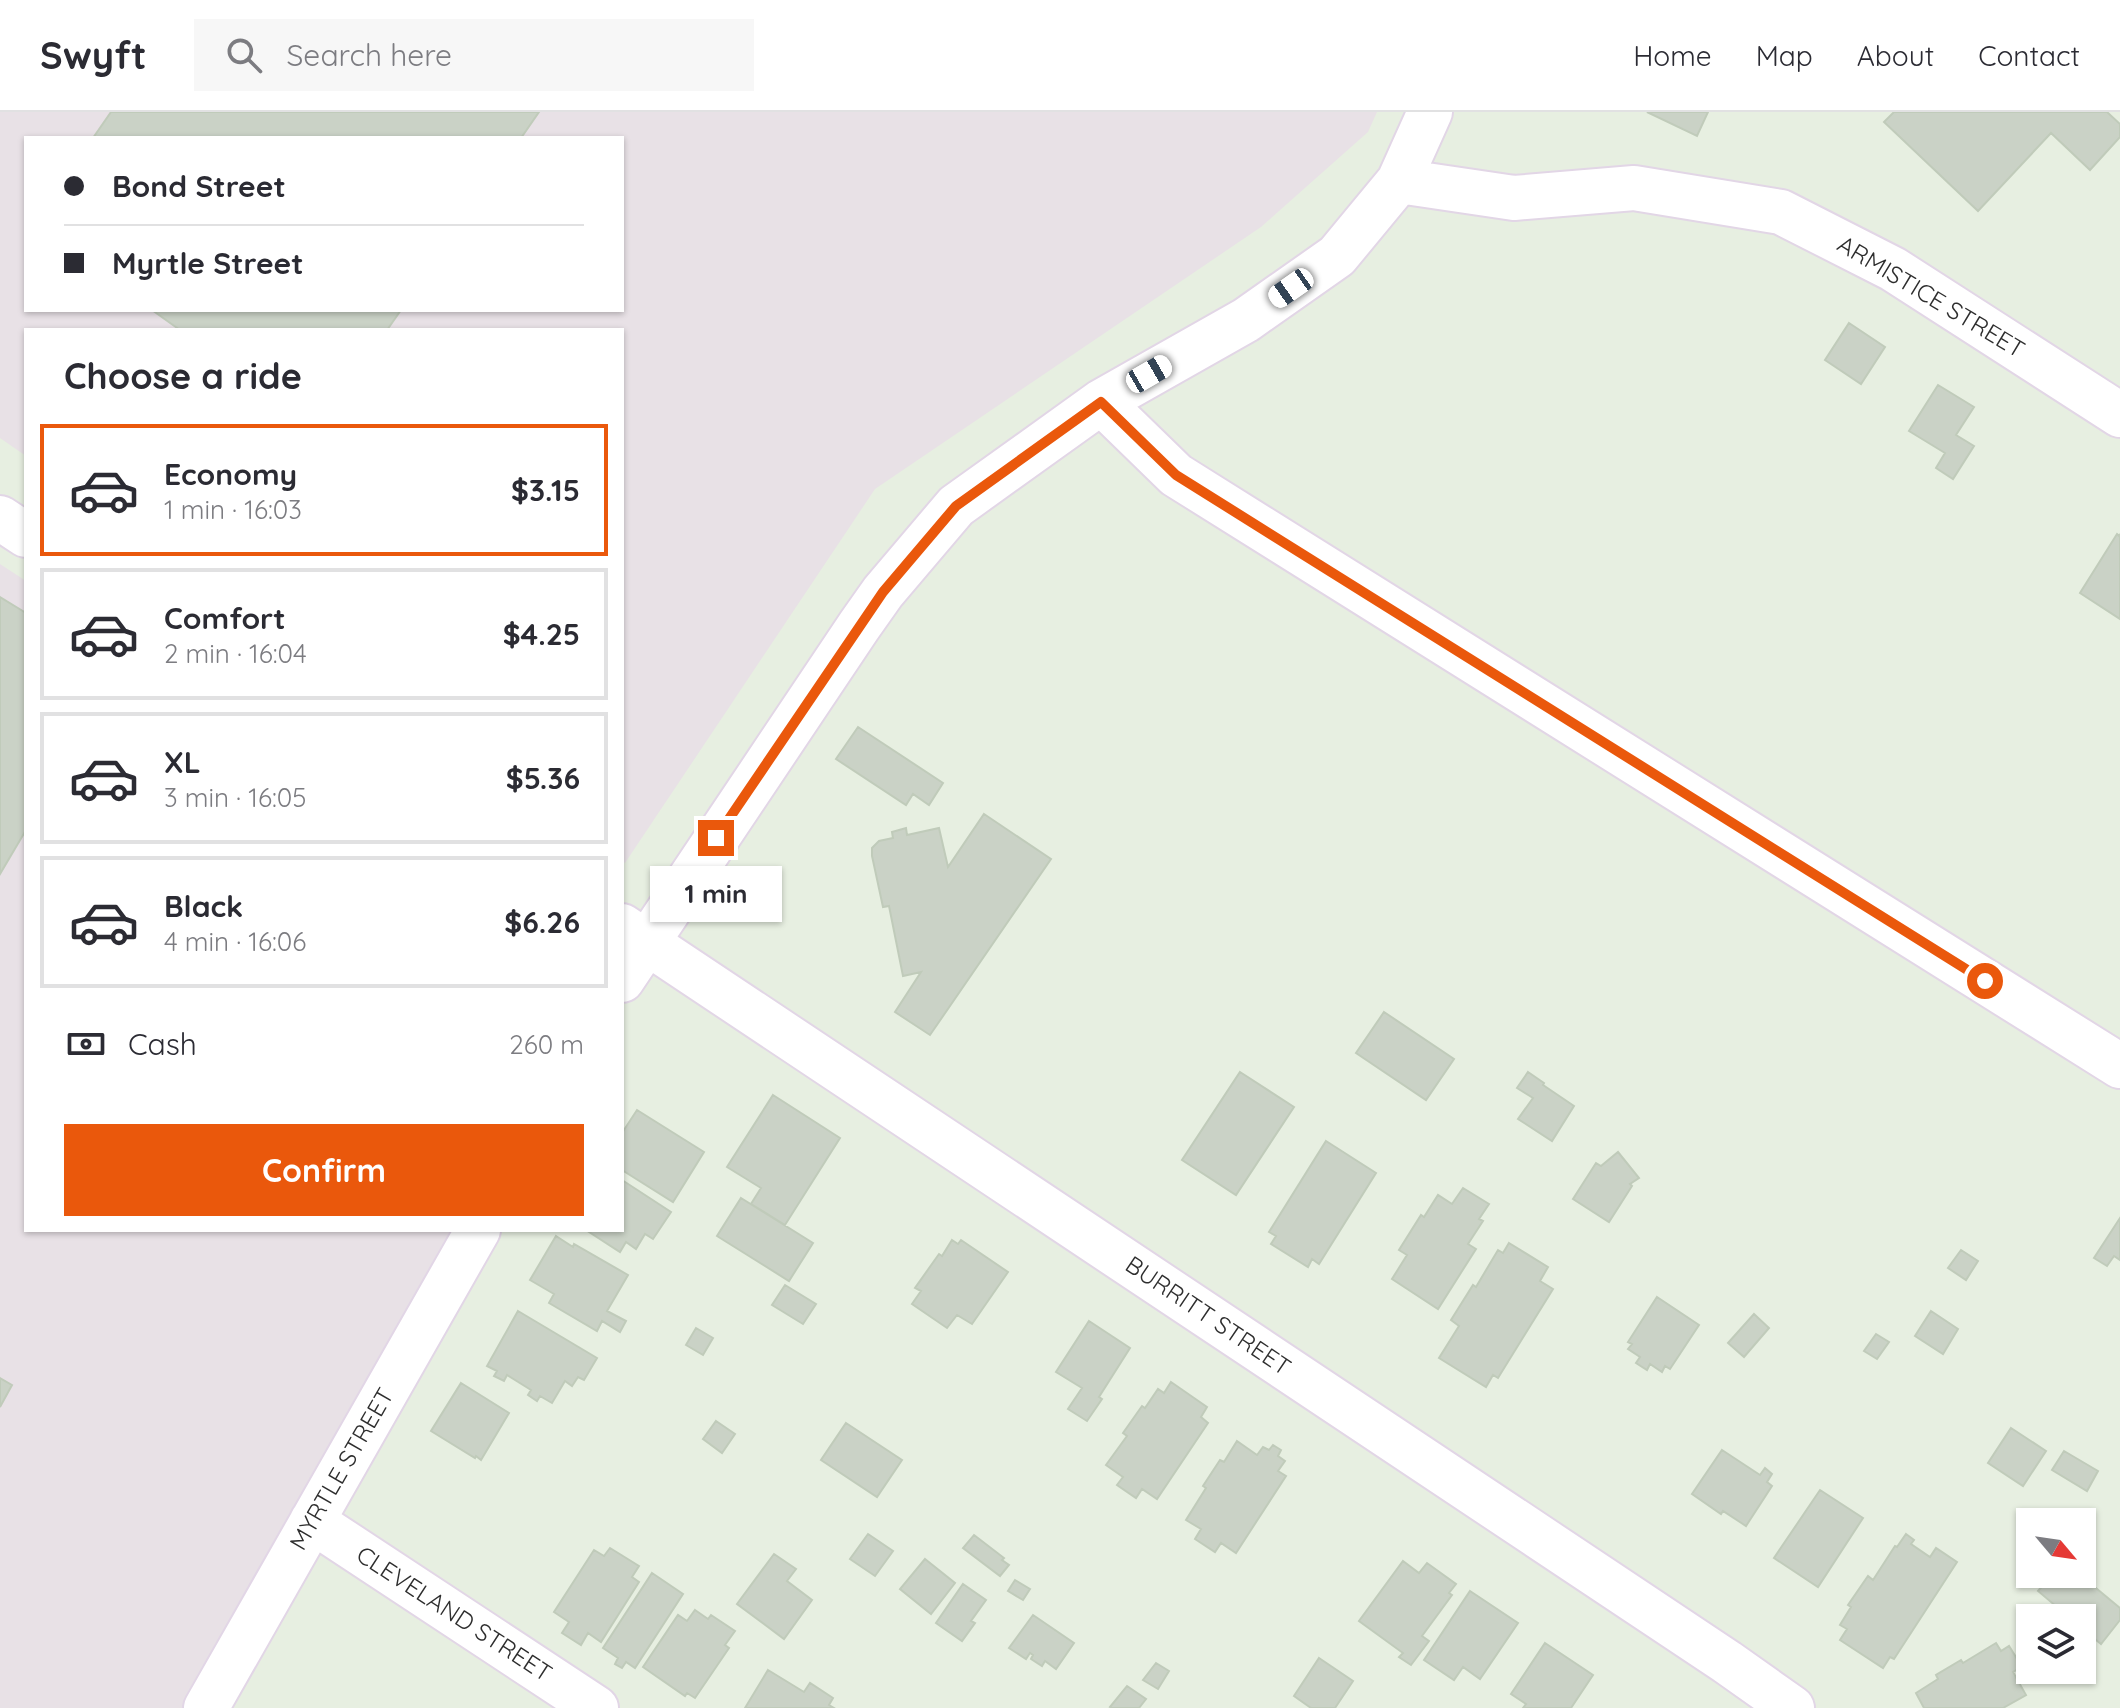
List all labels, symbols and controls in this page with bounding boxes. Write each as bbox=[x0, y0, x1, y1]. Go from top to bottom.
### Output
search box bbox=[194, 19, 754, 91]
text: Swyft bbox=[40, 31, 146, 79]
icon: search bbox=[222, 33, 266, 77]
text: Search here bbox=[286, 36, 452, 74]
text: Home bbox=[1633, 38, 1712, 73]
text: Map bbox=[1756, 38, 1813, 73]
text: About bbox=[1857, 38, 1934, 73]
text: Contact bbox=[1978, 38, 2080, 73]
text: Bond Street bbox=[112, 167, 286, 205]
street label: ARMISTICE STREET bbox=[1832, 228, 2031, 364]
text: Myrtle Street bbox=[112, 244, 304, 282]
car bbox=[1264, 264, 1318, 312]
car bbox=[1122, 352, 1176, 396]
text: Choose a ride bbox=[64, 353, 302, 398]
icon: car bbox=[68, 454, 140, 526]
text: Economy bbox=[164, 455, 297, 493]
text: $3.15 bbox=[511, 471, 580, 509]
text: 1 min · 16:03 bbox=[164, 493, 302, 526]
icon: car bbox=[68, 598, 140, 670]
text: Comfort bbox=[164, 599, 285, 637]
text: $4.25 bbox=[503, 615, 580, 653]
text: 2 min · 16:04 bbox=[164, 637, 307, 670]
icon: car bbox=[68, 742, 140, 814]
text: XL bbox=[164, 743, 201, 781]
text: $5.36 bbox=[506, 759, 580, 797]
text: 3 min · 16:05 bbox=[164, 781, 306, 814]
route end bbox=[698, 820, 734, 856]
callout: 1 min bbox=[650, 866, 782, 922]
text: 1 min bbox=[685, 877, 748, 910]
icon: car bbox=[68, 886, 140, 958]
text: Black bbox=[164, 887, 243, 925]
text: $6.26 bbox=[504, 903, 580, 941]
text: 4 min · 16:06 bbox=[164, 925, 306, 958]
route start bbox=[1967, 963, 2003, 999]
icon: cash bbox=[64, 1022, 108, 1066]
text: Cash bbox=[128, 1025, 197, 1063]
text: 260 m bbox=[509, 1028, 584, 1061]
button: Confirm bbox=[64, 1124, 584, 1216]
street label: BURRITT STREET bbox=[1120, 1249, 1297, 1382]
street label: MYRTLE STREET bbox=[283, 1382, 400, 1555]
north arrow bbox=[2016, 1508, 2096, 1588]
map controls bbox=[2016, 1508, 2096, 1684]
street label: CLEVELAND STREET bbox=[351, 1539, 558, 1688]
button: layers bbox=[2016, 1604, 2096, 1684]

